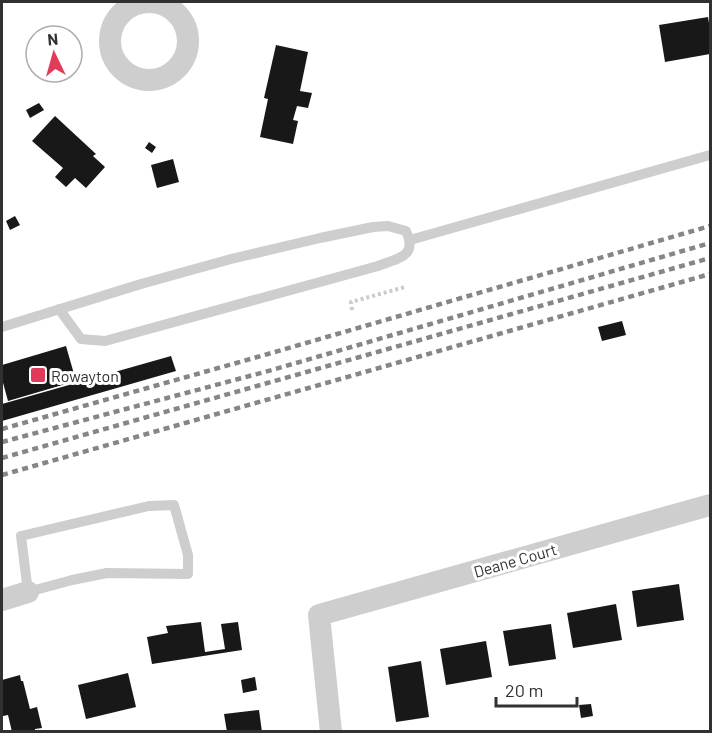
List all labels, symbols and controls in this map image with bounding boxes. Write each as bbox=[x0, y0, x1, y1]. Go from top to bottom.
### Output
north arrow bbox=[24, 24, 84, 84]
text: N bbox=[47, 29, 59, 48]
marker: Rowayton bbox=[29, 366, 47, 384]
place label: Rowayton bbox=[51, 366, 119, 385]
street label: Deane Court bbox=[471, 539, 559, 581]
scale bar bbox=[496, 670, 577, 708]
text: 20 m bbox=[505, 679, 543, 701]

